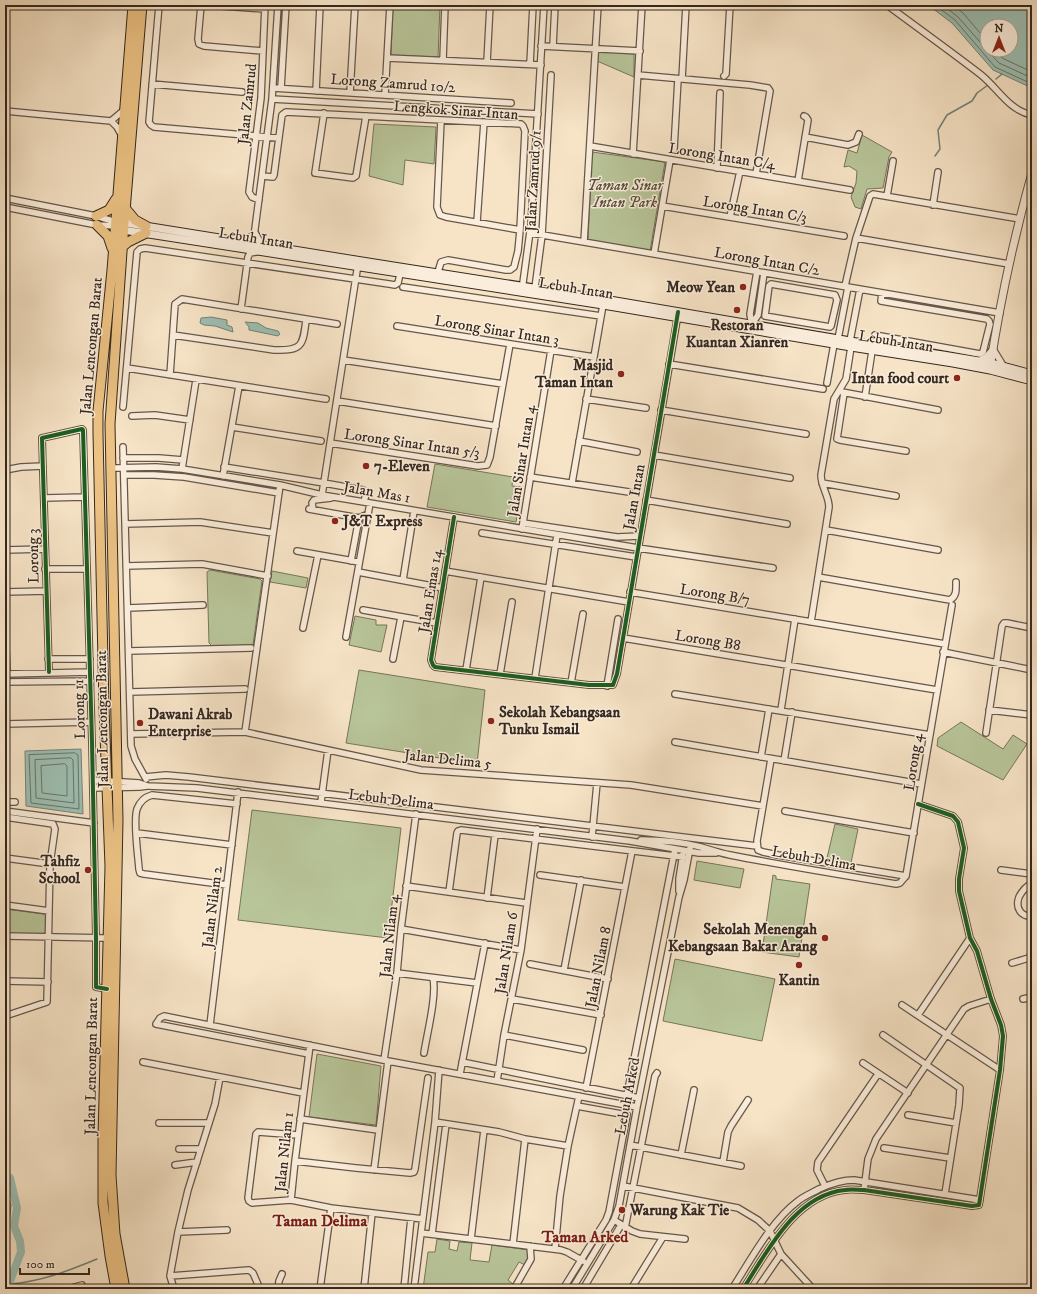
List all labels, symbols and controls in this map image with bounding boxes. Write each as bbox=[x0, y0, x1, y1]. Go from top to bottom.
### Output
north arrow bbox=[979, 18, 1019, 58]
text: N bbox=[994, 22, 1004, 36]
street label: Jalan Zamrud bbox=[234, 62, 261, 148]
street label: Lorong Zamrud 10/2 bbox=[330, 70, 457, 97]
street label: Lengkok Sinar Intan bbox=[393, 97, 519, 124]
street label: Jalan Zamrud 9/1 bbox=[521, 130, 546, 234]
street label: Lorong Intan C/4 bbox=[667, 139, 777, 174]
park label: Taman Sinar Intan Park bbox=[587, 176, 665, 212]
street label: Lorong Intan C/3 bbox=[702, 192, 808, 227]
street label: Lebuh Intan bbox=[217, 223, 295, 254]
street label: Lorong Intan C/2 bbox=[713, 243, 822, 280]
street label: Lebuh Intan bbox=[537, 273, 615, 304]
street label: Jalan Lencongan Barat bbox=[76, 276, 107, 417]
place label: Meow Yean bbox=[666, 278, 735, 297]
marker: Meow Yean bbox=[738, 282, 748, 292]
marker: Restoran Kuantan Xianren bbox=[732, 305, 742, 315]
street label: Lorong Sinar Intan 3 bbox=[433, 311, 561, 350]
place label: Restoran Kuantan Xianren bbox=[686, 316, 788, 352]
street label: Lebuh Intan bbox=[857, 326, 935, 357]
place label: Masjid Taman Intan bbox=[534, 356, 614, 392]
marker: Masjid Taman Intan bbox=[616, 369, 626, 379]
place label: Intan food court bbox=[851, 369, 949, 388]
marker: Intan food court bbox=[952, 373, 962, 383]
street label: Jalan Sinar Intan 4 bbox=[503, 403, 540, 521]
street label: Lorong Sinar Intan 5/3 bbox=[343, 425, 481, 462]
place label: 7-Eleven bbox=[374, 457, 430, 476]
marker: 7-Eleven bbox=[361, 461, 371, 471]
street label: Jalan Intan bbox=[619, 462, 650, 534]
street label: Jalan Mas 1 bbox=[340, 477, 412, 508]
place label: J&T Express bbox=[341, 512, 422, 531]
marker: J&T Express bbox=[330, 516, 340, 526]
street label: Lorong 3 bbox=[24, 528, 43, 584]
street label: Jalan Emas 14 bbox=[414, 547, 447, 636]
street label: Lorong B/7 bbox=[678, 580, 751, 609]
street label: Lorong B8 bbox=[674, 626, 742, 655]
street label: Jalan Lencongan Barat bbox=[92, 650, 113, 790]
street label: Lorong 11 bbox=[69, 679, 90, 739]
place label: Sekolah Kebangsaan Tunku Ismail bbox=[498, 703, 620, 739]
place label: Dawani Akrab Enterprise bbox=[148, 705, 232, 741]
marker: Sekolah Kebangsaan Tunku Ismail bbox=[486, 716, 496, 726]
marker: Dawani Akrab Enterprise bbox=[135, 718, 145, 728]
street label: Lorong 4 bbox=[900, 732, 927, 792]
street label: Jalan Delima 5 bbox=[401, 745, 493, 774]
street label: Lebuh Delima bbox=[347, 785, 435, 814]
street label: Lebuh Delima bbox=[770, 842, 858, 875]
place label: Tahfiz School bbox=[39, 852, 80, 888]
street label: Jalan Nilam 2 bbox=[198, 864, 227, 951]
marker: Tahfiz School bbox=[83, 865, 93, 875]
street label: Jalan Nilam 4 bbox=[375, 893, 403, 981]
street label: Jalan Nilam 6 bbox=[490, 909, 523, 998]
place label: Sekolah Menengah Kebangsaan Bakar Arang bbox=[668, 920, 818, 956]
street label: Jalan Nilam 8 bbox=[581, 925, 616, 1011]
marker: Sekolah Menengah Kebangsaan Bakar Arang bbox=[820, 933, 830, 943]
marker: Kantin bbox=[794, 960, 804, 970]
place label: Kantin bbox=[778, 971, 820, 990]
street label: Jalan Lencongan Barat bbox=[81, 997, 102, 1137]
street label: Lebuh Arked bbox=[611, 1055, 644, 1136]
street label: Jalan Nilam 1 bbox=[271, 1111, 298, 1195]
place label: Warung Kak Tie bbox=[629, 1201, 730, 1220]
marker: Warung Kak Tie bbox=[617, 1205, 627, 1215]
district label: Taman Delima bbox=[272, 1211, 368, 1231]
district label: Taman Arked bbox=[541, 1227, 629, 1247]
scale bar bbox=[20, 1250, 89, 1276]
text: 100 m bbox=[26, 1257, 55, 1272]

